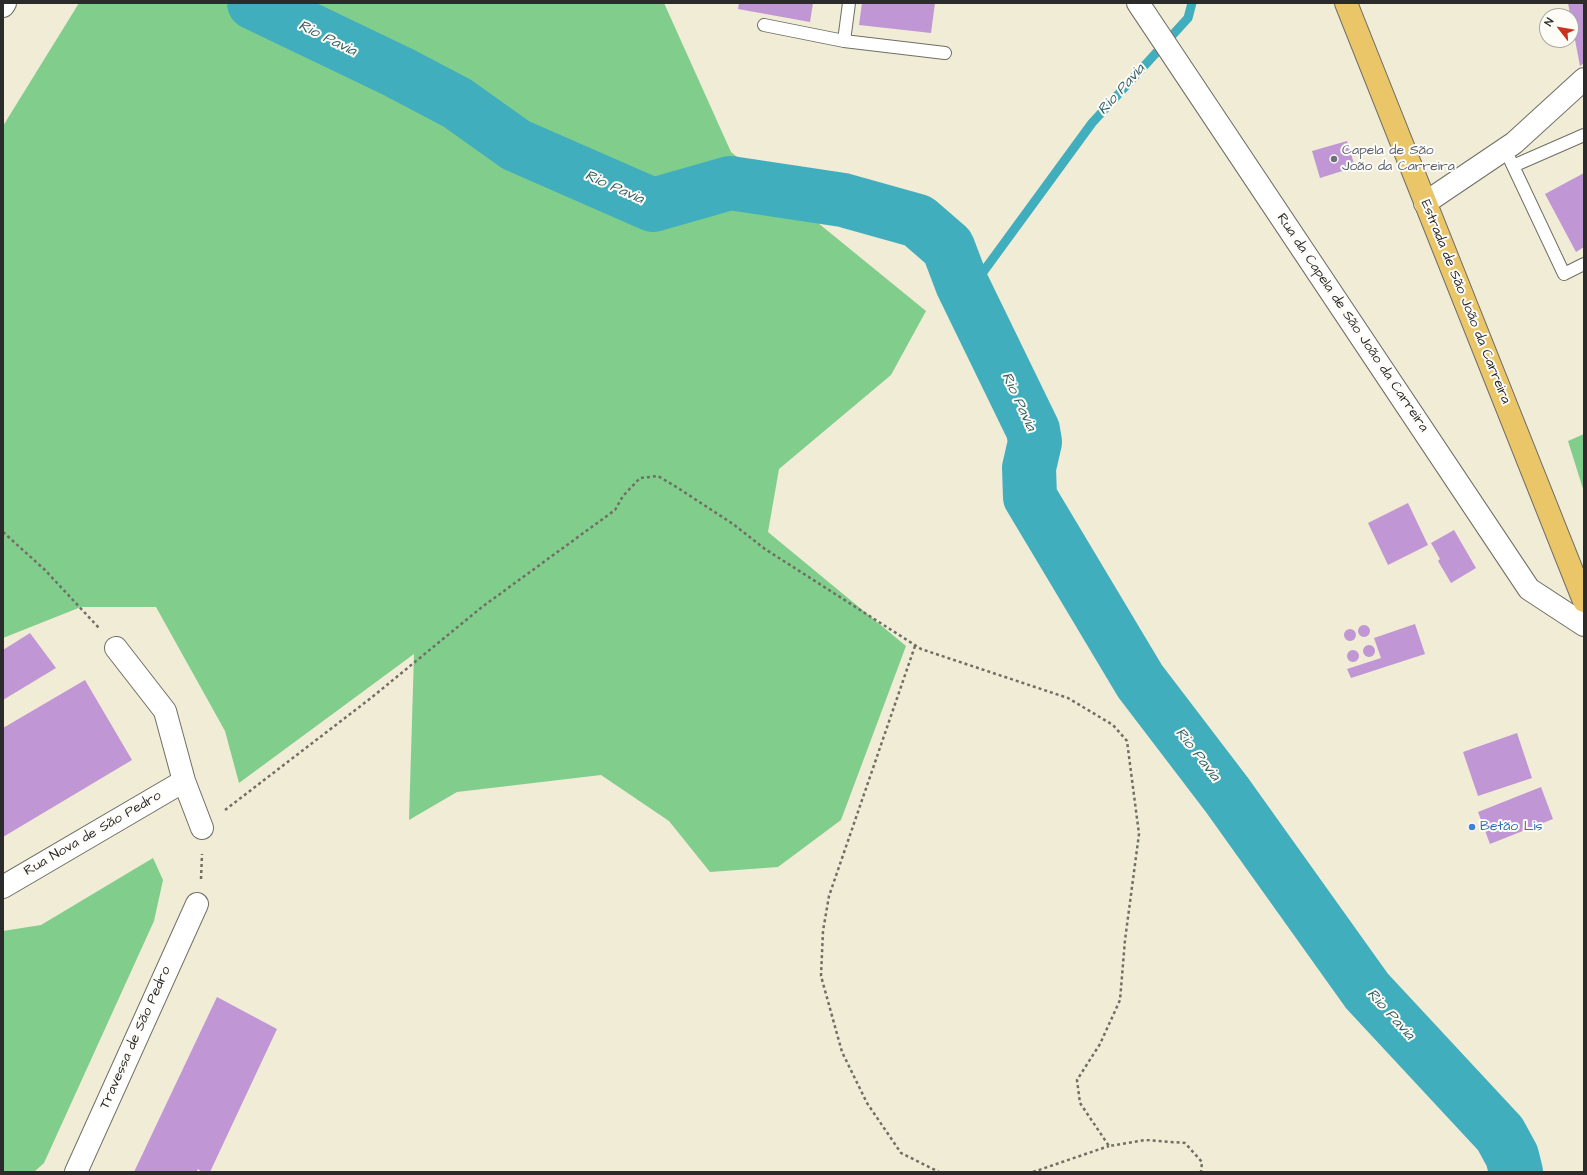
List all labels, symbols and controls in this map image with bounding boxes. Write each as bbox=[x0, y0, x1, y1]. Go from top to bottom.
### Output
north arrow bbox=[1539, 8, 1579, 48]
text: N bbox=[1541, 15, 1557, 29]
water label: Rio Pavia bbox=[295, 17, 359, 61]
water label: Rio Pavia bbox=[1094, 61, 1150, 119]
place label: Capela de São João da Carreira bbox=[1342, 143, 1455, 176]
marker: Capela de São João da Carreira bbox=[1329, 154, 1339, 164]
water label: Rio Pavia bbox=[582, 167, 646, 209]
street label: Estrada de São João da Carreira bbox=[1416, 198, 1514, 406]
street label: Rua da Capela de São João da Carreira bbox=[1272, 211, 1432, 435]
water label: Rio Pavia bbox=[997, 370, 1039, 434]
water label: Rio Pavia bbox=[1171, 725, 1223, 785]
street label: Rua Nova de São Pedro bbox=[21, 788, 165, 880]
place label: Betão Lis bbox=[1480, 819, 1543, 835]
marker: Betão Lis bbox=[1467, 822, 1477, 832]
street label: Travessa de São Pedro bbox=[97, 964, 175, 1112]
water label: Rio Pavia bbox=[1362, 986, 1418, 1044]

